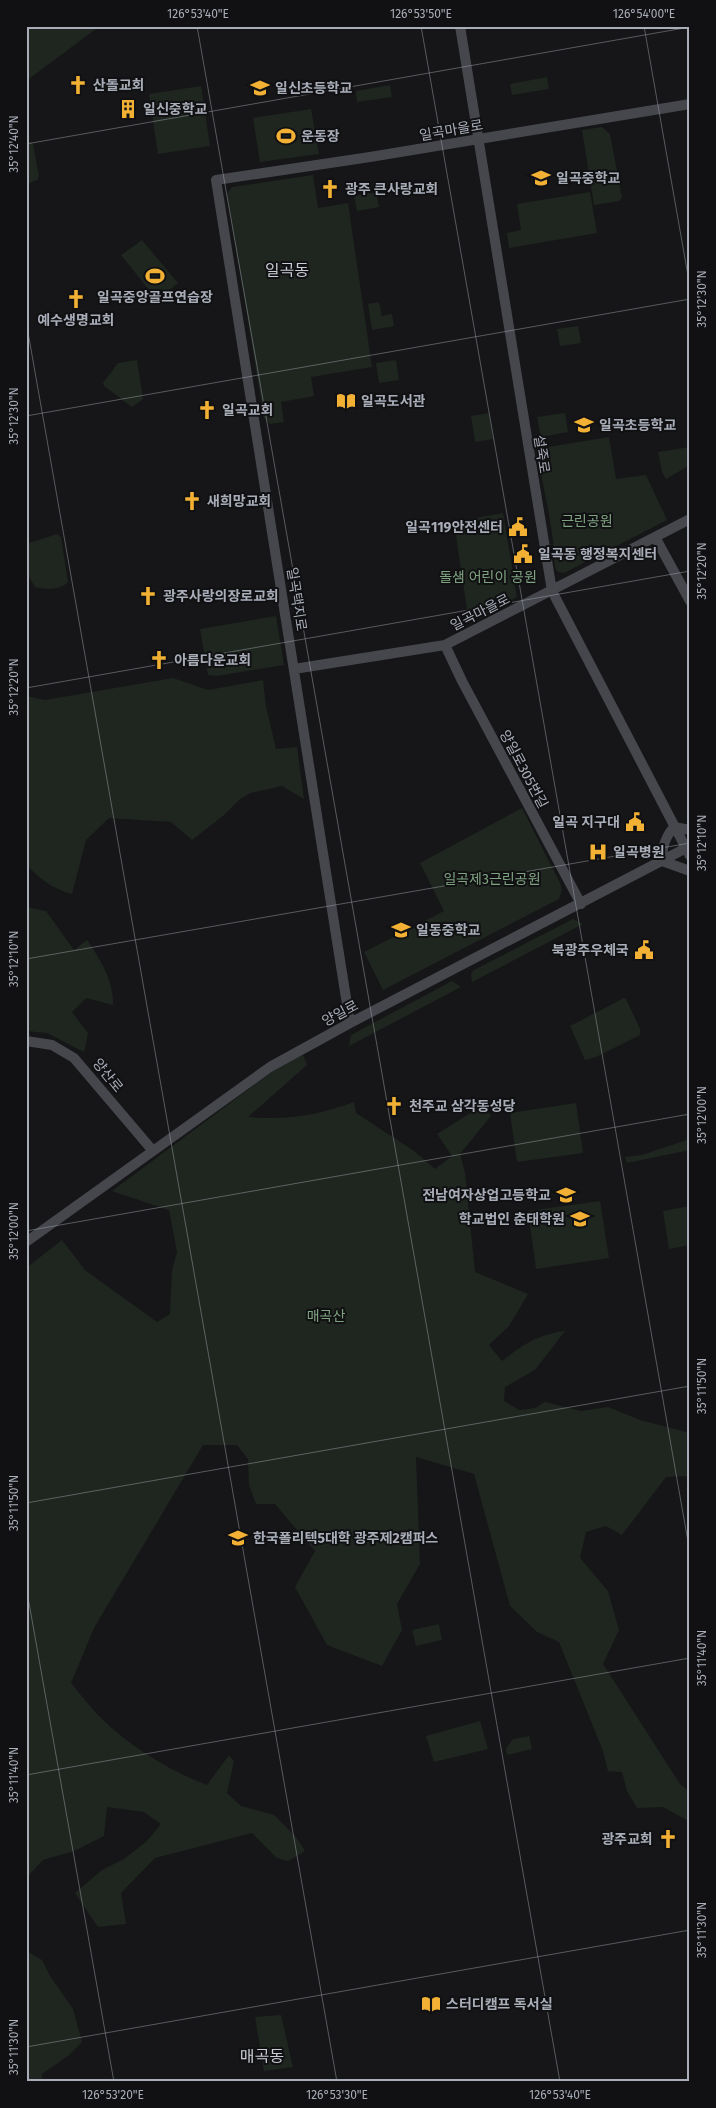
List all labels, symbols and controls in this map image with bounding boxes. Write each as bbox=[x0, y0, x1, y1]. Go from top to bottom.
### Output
text: 126°53'40"E bbox=[167, 7, 229, 21]
text: 126°53'50"E bbox=[390, 7, 452, 21]
text: 126°54'00"E bbox=[613, 7, 675, 21]
church icon: 산돌교회 bbox=[67, 74, 89, 96]
place label: 산돌교회 bbox=[93, 77, 145, 94]
school or university icon: 일신초등학교 bbox=[249, 77, 271, 99]
place label: 일신초등학교 bbox=[275, 80, 352, 97]
building icon: 일신중학교 bbox=[117, 98, 139, 120]
place label: 일신중학교 bbox=[143, 101, 208, 118]
text: 35°12'40"N bbox=[7, 115, 21, 173]
street label: 일곡마을로 bbox=[418, 117, 484, 144]
sports icon: 운동장 bbox=[275, 125, 297, 147]
place label: 운동장 bbox=[301, 128, 340, 145]
school or university icon: 일곡중학교 bbox=[530, 167, 552, 189]
place label: 일곡중학교 bbox=[556, 170, 621, 187]
church icon: 광주 큰사랑교회 bbox=[319, 178, 341, 200]
place label: 광주 큰사랑교회 bbox=[345, 181, 438, 198]
district label: 일곡동 bbox=[265, 261, 309, 280]
sports icon: 일곡중앙골프연습장 bbox=[144, 265, 166, 287]
text: 35°12'30"N bbox=[695, 270, 709, 328]
church icon: 예수생명교회 bbox=[65, 288, 87, 310]
place label: 일곡중앙골프연습장 bbox=[97, 289, 213, 306]
place label: 예수생명교회 bbox=[37, 312, 115, 329]
text: 35°12'30"N bbox=[7, 387, 21, 445]
library icon: 일곡도서관 bbox=[335, 390, 357, 412]
place label: 일곡도서관 bbox=[361, 393, 426, 410]
church icon: 일곡교회 bbox=[196, 399, 218, 421]
place label: 일곡교회 bbox=[222, 402, 274, 419]
school or university icon: 일곡초등학교 bbox=[573, 414, 595, 436]
place label: 일곡초등학교 bbox=[599, 417, 676, 434]
street label: 설죽로 bbox=[530, 434, 553, 475]
church icon: 새희망교회 bbox=[181, 490, 203, 512]
place label: 새희망교회 bbox=[207, 493, 271, 510]
park label: 근린공원 bbox=[561, 513, 613, 530]
public building icon: 일곡119안전센터 bbox=[507, 516, 529, 538]
place label: 일곡119안전센터 bbox=[405, 519, 503, 536]
text: 35°12'20"N bbox=[695, 542, 709, 600]
public building icon: 일곡동 행정복지센터 bbox=[512, 543, 534, 565]
place label: 일곡동 행정복지센터 bbox=[538, 546, 657, 563]
street label: 일곡택지로 bbox=[283, 566, 310, 632]
park label: 돌샘 어린이 공원 bbox=[439, 569, 537, 586]
church icon: 광주사랑의장로교회 bbox=[137, 585, 159, 607]
place label: 광주사랑의장로교회 bbox=[163, 588, 279, 605]
street label: 일곡마을로 bbox=[448, 590, 513, 635]
church icon: 아름다운교회 bbox=[148, 649, 170, 671]
place label: 아름다운교회 bbox=[174, 652, 251, 669]
text: 35°12'20"N bbox=[7, 658, 21, 716]
street label: 양일로305번길 bbox=[496, 727, 551, 811]
public building icon: 일곡 지구대 bbox=[624, 811, 646, 833]
place label: 일곡 지구대 bbox=[552, 814, 620, 831]
text: 35°12'10"N bbox=[695, 815, 709, 871]
hospital icon: 일곡병원 bbox=[587, 841, 609, 863]
place label: 일곡병원 bbox=[613, 844, 665, 861]
park label: 일곡제3근린공원 bbox=[443, 871, 541, 888]
school or university icon: 일동중학교 bbox=[390, 919, 412, 941]
place label: 일동중학교 bbox=[416, 922, 481, 939]
text: 35°12'10"N bbox=[7, 931, 21, 987]
public building icon: 북광주우체국 bbox=[633, 939, 655, 961]
place label: 북광주우체국 bbox=[552, 942, 629, 959]
street label: 양일로 bbox=[319, 997, 361, 1030]
street label: 양산로 bbox=[89, 1055, 126, 1096]
text: 35°12'00"N bbox=[695, 1086, 709, 1144]
church icon: 천주교 삼각동성당 bbox=[383, 1095, 405, 1117]
place label: 천주교 삼각동성당 bbox=[409, 1098, 515, 1115]
school or university icon: 전남여자상업고등학교 bbox=[555, 1184, 577, 1206]
place label: 전남여자상업고등학교 bbox=[422, 1187, 551, 1204]
text: 35°12'00"N bbox=[7, 1202, 21, 1260]
school or university icon: 학교법인 춘태학원 bbox=[569, 1208, 591, 1230]
place label: 학교법인 춘태학원 bbox=[459, 1211, 565, 1228]
park label: 매곡산 bbox=[307, 1308, 345, 1325]
text: 35°11'50"N bbox=[695, 1358, 709, 1414]
text: 35°11'50"N bbox=[7, 1475, 21, 1531]
school or university icon: 한국폴리텍5대학 광주제2캠퍼스 bbox=[227, 1527, 249, 1549]
place label: 한국폴리텍5대학 광주제2캠퍼스 bbox=[253, 1530, 439, 1547]
text: 35°11'40"N bbox=[695, 1630, 709, 1686]
text: 35°11'40"N bbox=[7, 1747, 21, 1803]
church icon: 광주교회 bbox=[657, 1828, 679, 1850]
place label: 광주교회 bbox=[601, 1831, 653, 1848]
text: 35°11'30"N bbox=[695, 1902, 709, 1958]
library icon: 스터디캠프 독서실 bbox=[420, 1993, 442, 2015]
place label: 스터디캠프 독서실 bbox=[446, 1996, 552, 2013]
text: 35°11'30"N bbox=[7, 2019, 21, 2075]
district label: 매곡동 bbox=[240, 2047, 284, 2066]
text: 126°53'20"E bbox=[82, 2088, 144, 2102]
text: 126°53'30"E bbox=[306, 2088, 368, 2102]
text: 126°53'40"E bbox=[529, 2088, 591, 2102]

